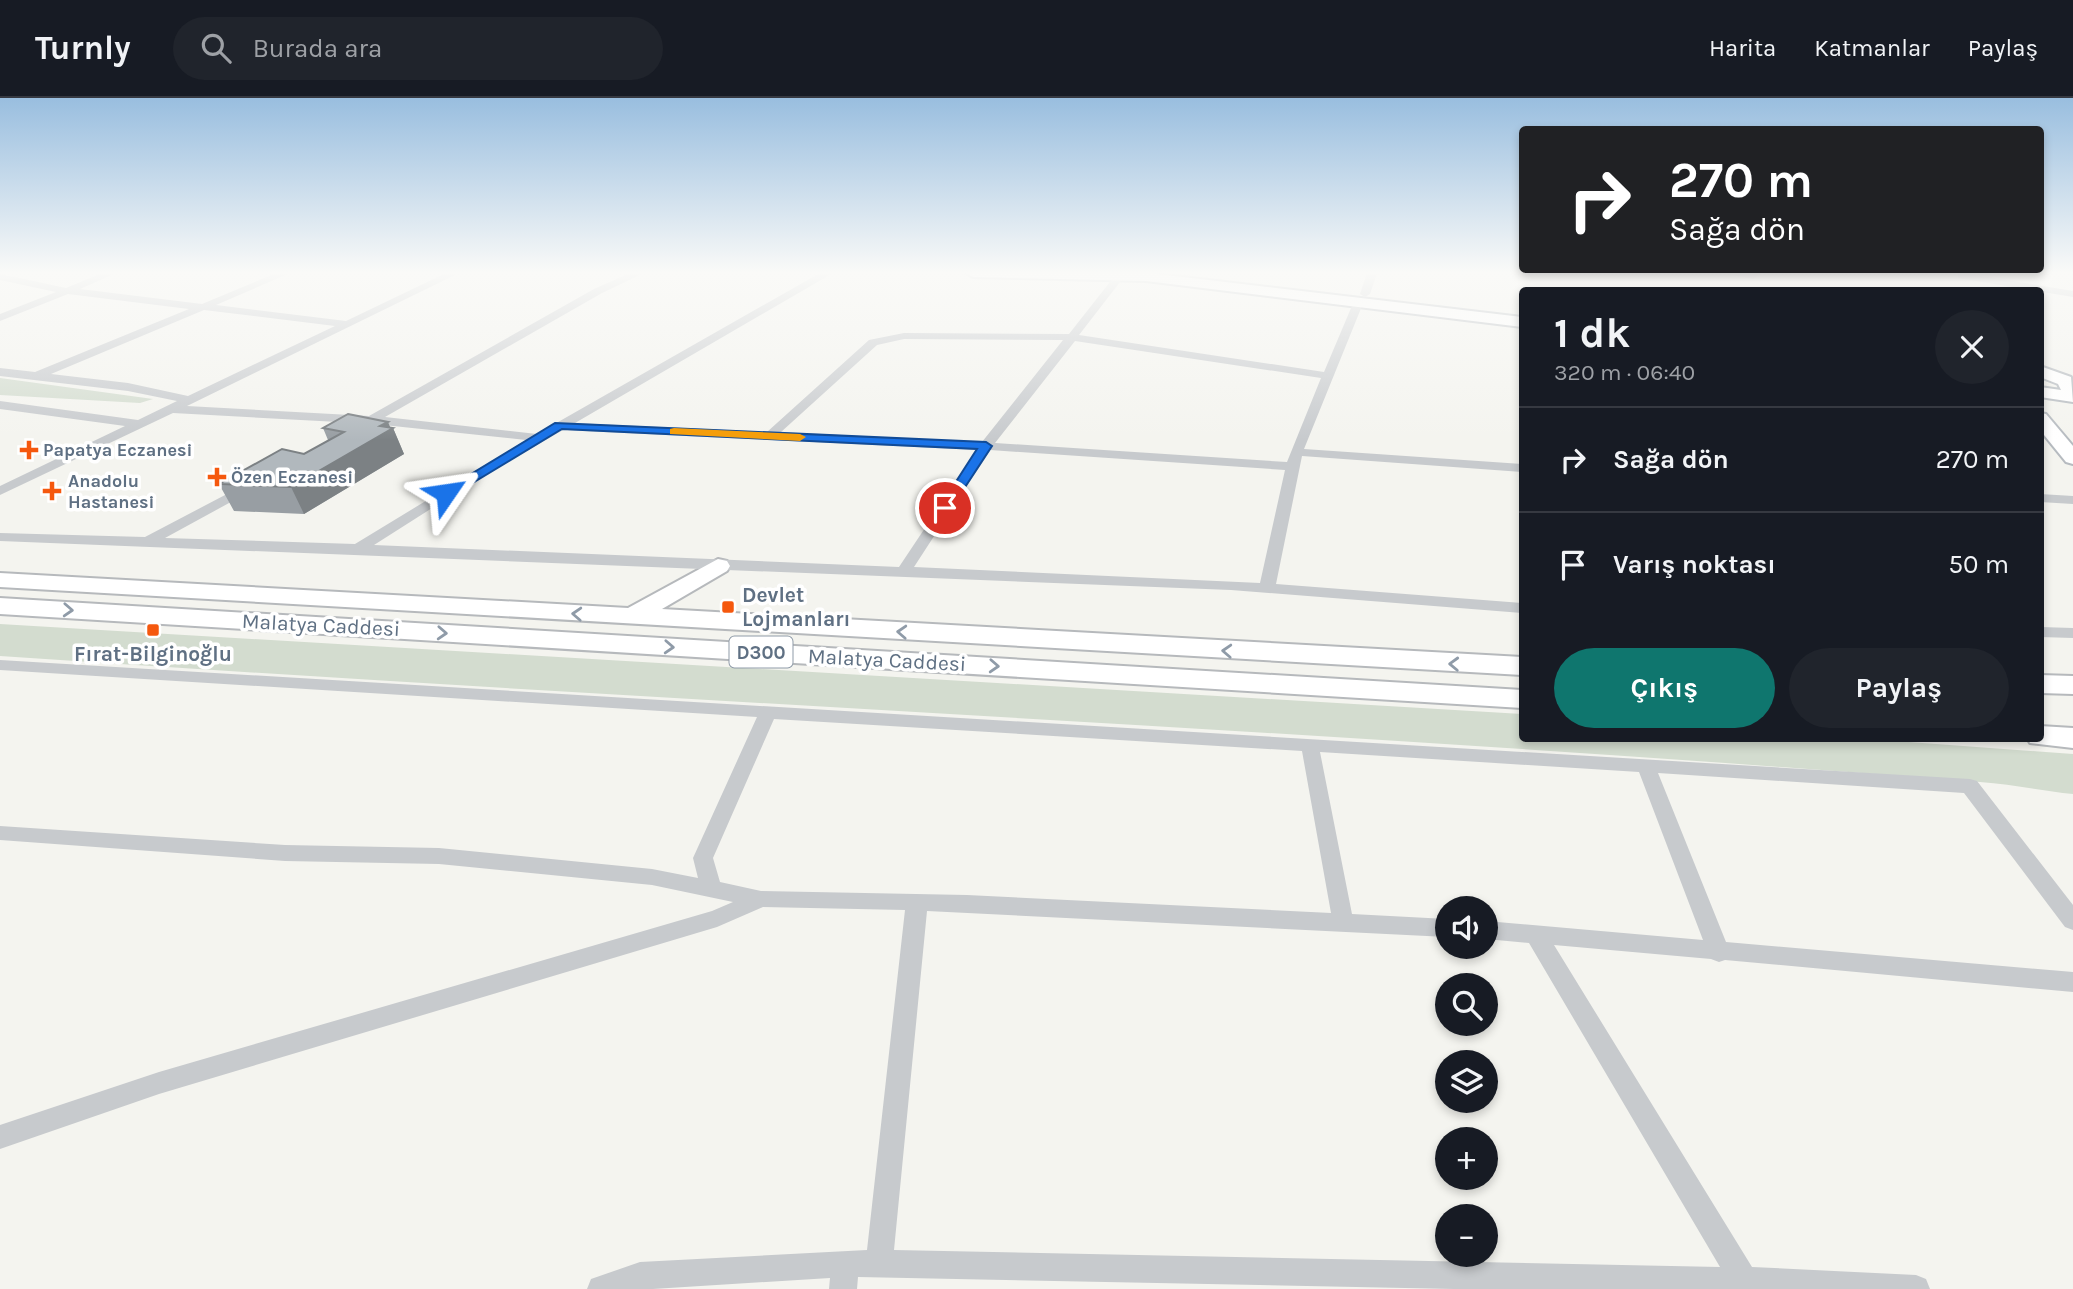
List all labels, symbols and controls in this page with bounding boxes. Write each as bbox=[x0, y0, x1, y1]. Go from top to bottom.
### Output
search box bbox=[173, 17, 663, 80]
text: Turnly bbox=[35, 29, 131, 67]
icon: search bbox=[197, 29, 235, 67]
text: Burada ara bbox=[253, 33, 382, 64]
text: Harita bbox=[1709, 34, 1776, 62]
text: Katmanlar bbox=[1814, 34, 1930, 62]
text: Paylaş bbox=[1968, 34, 2038, 62]
text: 270 m bbox=[1669, 152, 1813, 209]
icon: right bbox=[1554, 154, 1645, 245]
text: Sağa dön bbox=[1669, 211, 1805, 248]
text: 1 dk bbox=[1554, 308, 1630, 358]
button: close bbox=[1935, 310, 2009, 384]
text: 320 m · 06:40 bbox=[1554, 359, 1695, 386]
place label: Papatya Eczanesi bbox=[43, 439, 192, 461]
icon: right bbox=[1554, 441, 1592, 479]
marker: Papatya Eczanesi bbox=[21, 442, 37, 458]
text: Sağa dön bbox=[1613, 444, 1729, 475]
text: 270 m bbox=[1936, 444, 2009, 475]
position arrow bbox=[409, 456, 483, 530]
place label: Özen Eczanesi bbox=[231, 466, 353, 488]
marker: Özen Eczanesi bbox=[209, 469, 225, 485]
place label: Anadolu Hastanesi bbox=[68, 470, 155, 513]
pin bbox=[915, 478, 975, 538]
marker: Anadolu Hastanesi bbox=[42, 481, 62, 501]
icon: arrive bbox=[926, 489, 964, 527]
icon: arrive bbox=[1554, 546, 1592, 584]
text: Varış noktası bbox=[1613, 549, 1776, 580]
text: 50 m bbox=[1948, 549, 2009, 580]
place label: Devlet Lojmanları bbox=[742, 583, 850, 631]
marker: Devlet Lojmanları bbox=[720, 599, 736, 615]
one-way arrow bbox=[63, 602, 74, 617]
one-way arrow bbox=[571, 606, 582, 621]
street label: Malatya Caddesi bbox=[241, 609, 401, 641]
marker: Fırat-Bilginoğlu bbox=[145, 622, 161, 638]
one-way arrow bbox=[437, 625, 448, 640]
one-way arrow bbox=[896, 625, 907, 640]
road number: D300 bbox=[730, 636, 792, 667]
one-way arrow bbox=[664, 639, 675, 654]
place label: Fırat-Bilginoğlu bbox=[74, 642, 232, 666]
street label: Malatya Caddesi bbox=[807, 644, 967, 676]
one-way arrow bbox=[1221, 644, 1232, 659]
button: Çıkış bbox=[1554, 648, 1775, 728]
button: Paylaş bbox=[1789, 648, 2009, 728]
one-way arrow bbox=[1449, 656, 1460, 671]
one-way arrow bbox=[989, 659, 1000, 674]
map controls bbox=[1435, 896, 1498, 1267]
button: sound bbox=[1435, 896, 1498, 959]
button: search bbox=[1435, 973, 1498, 1036]
button: layers bbox=[1435, 1050, 1498, 1113]
button: + bbox=[1435, 1127, 1498, 1190]
button: − bbox=[1435, 1204, 1498, 1267]

